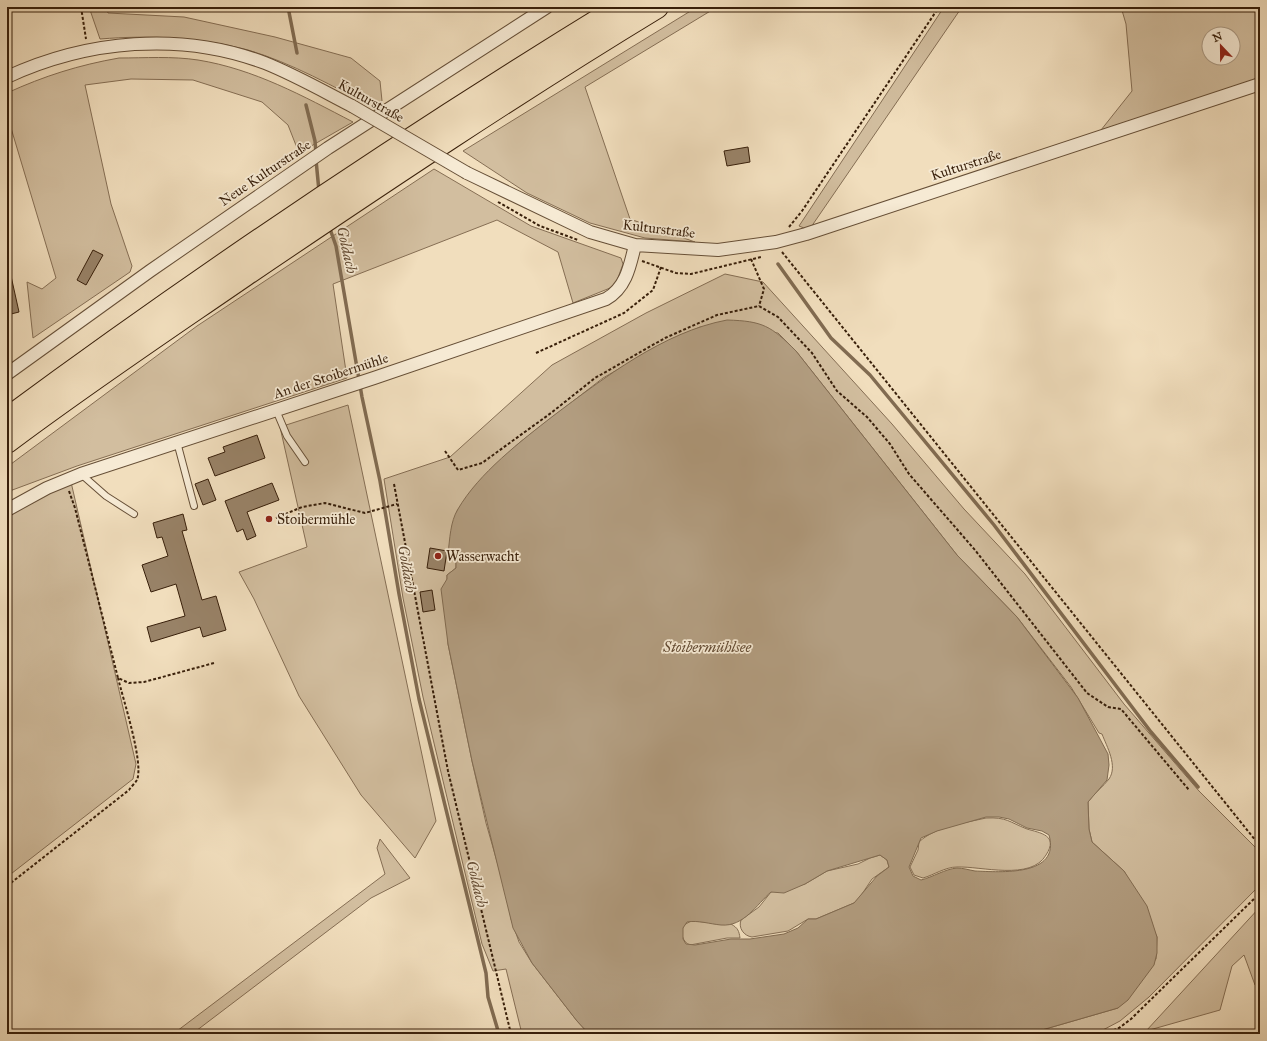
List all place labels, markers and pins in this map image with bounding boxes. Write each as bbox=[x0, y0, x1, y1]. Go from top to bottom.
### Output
place label: Stoibermühle bbox=[277, 511, 355, 528]
marker: Stoibermühle bbox=[264, 514, 274, 524]
place label: Wasserwacht bbox=[446, 548, 520, 565]
marker: Wasserwacht bbox=[433, 551, 443, 561]

